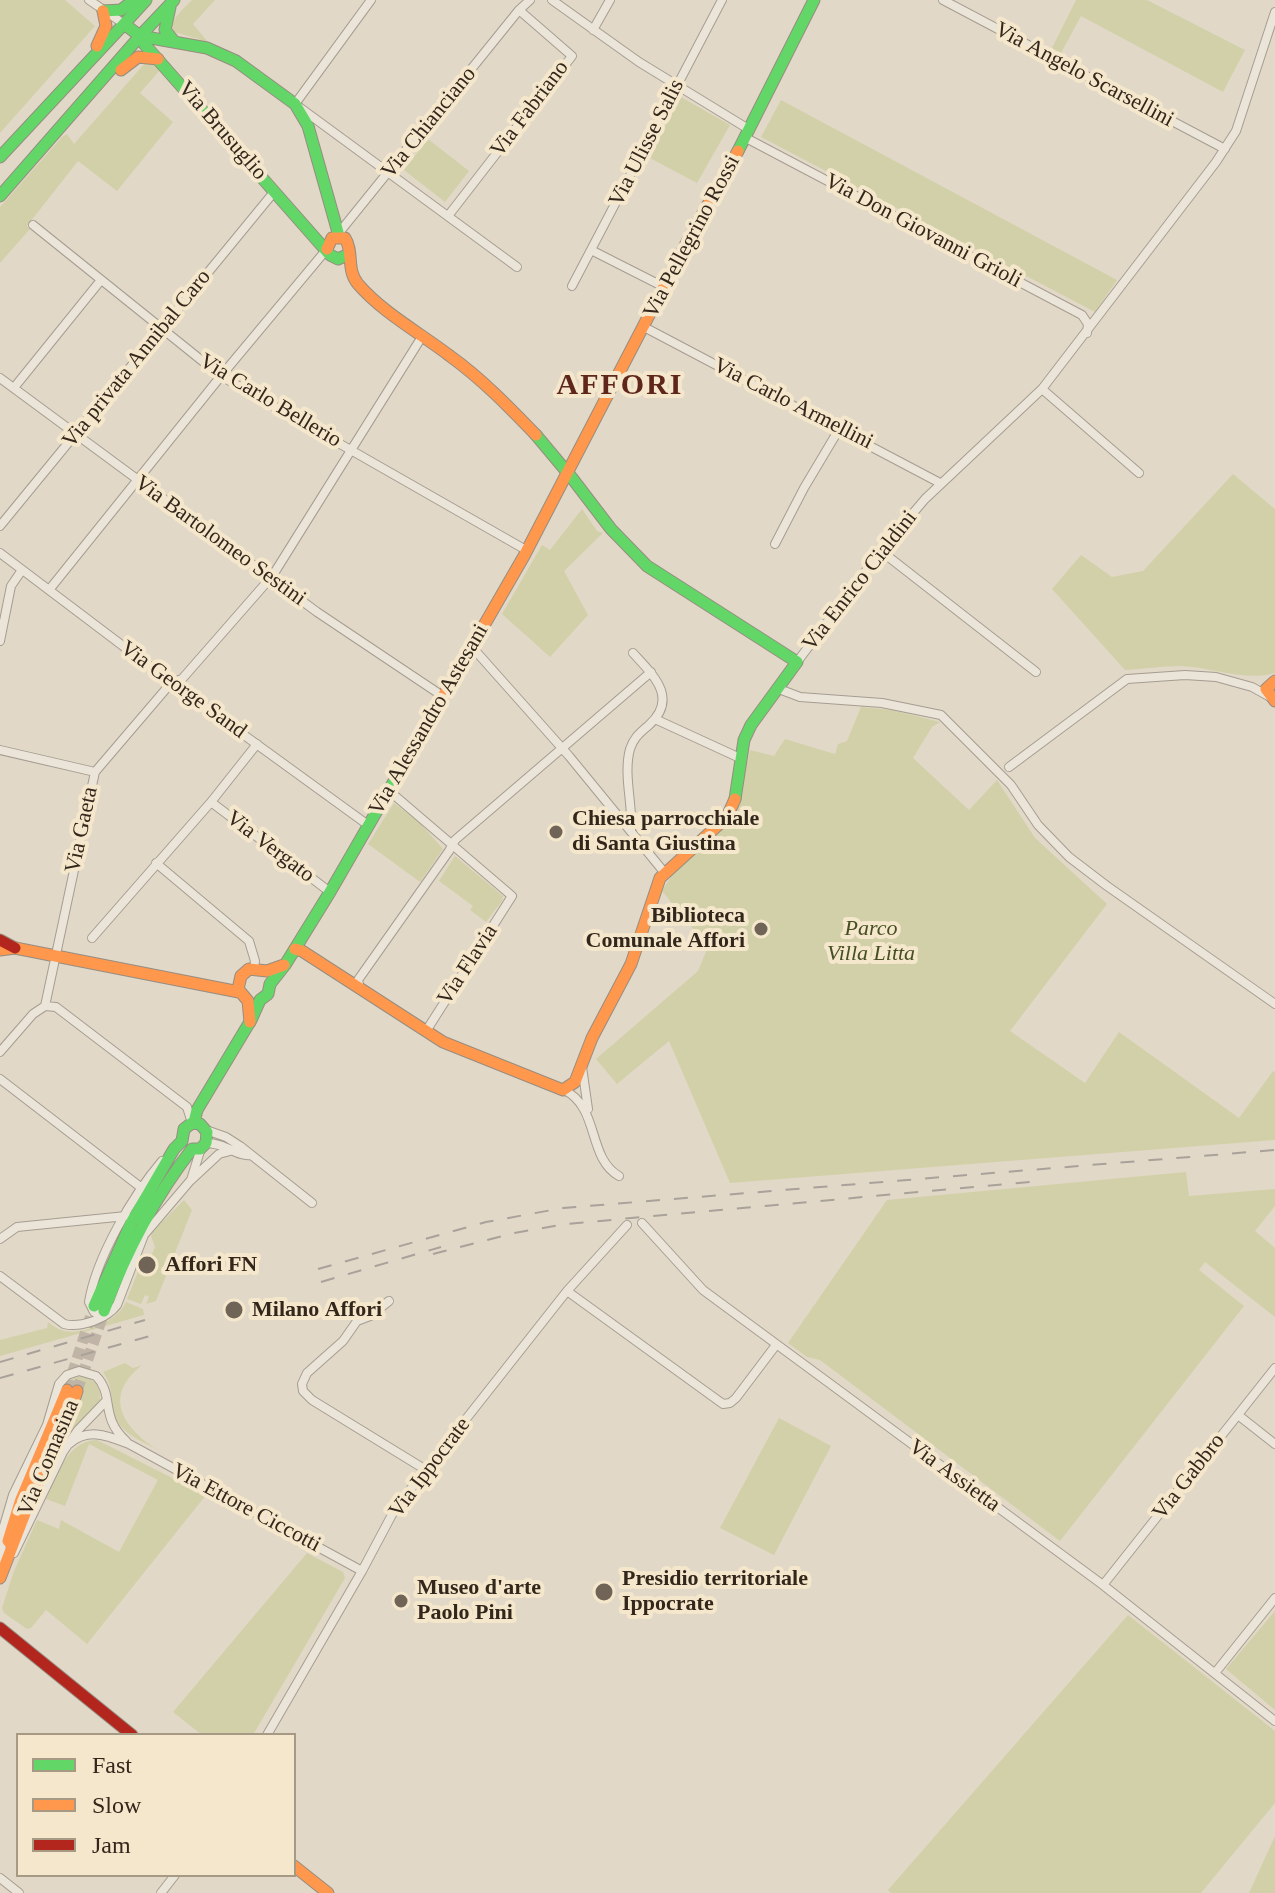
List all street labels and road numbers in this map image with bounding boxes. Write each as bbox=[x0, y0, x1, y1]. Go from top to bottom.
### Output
street label: Via Angelo Scarsellini bbox=[990, 17, 1178, 133]
street label: Via Fabriano bbox=[485, 55, 575, 163]
street label: Via Chianciano bbox=[376, 62, 482, 184]
street label: Via Ulisse Salis bbox=[604, 75, 690, 211]
street label: Via Brusuglio bbox=[172, 76, 272, 186]
street label: Via Pellegrino Rossi bbox=[638, 151, 746, 323]
street label: Via Don Giovanni Grioli bbox=[820, 168, 1026, 294]
street label: Via privata Annibal Caro bbox=[57, 265, 217, 453]
street label: Via Carlo Bellerio bbox=[194, 348, 346, 454]
street label: Via Carlo Armellini bbox=[709, 352, 877, 456]
street label: Via Bartolomeo Sestini bbox=[129, 470, 311, 612]
street label: Via Enrico Cialdini bbox=[797, 506, 923, 656]
street label: Via Alessandro Astesani bbox=[364, 620, 494, 820]
street label: Via George Sand bbox=[115, 635, 251, 745]
street label: Via Gaeta bbox=[60, 785, 104, 875]
street label: Via Vergato bbox=[221, 805, 319, 889]
street label: Via Flavia bbox=[432, 920, 504, 1010]
street label: Via Comasina bbox=[13, 1396, 85, 1520]
street label: Via Ippocrate bbox=[384, 1413, 476, 1523]
street label: Via Gabbro bbox=[1147, 1429, 1231, 1525]
street label: Via Assietta bbox=[903, 1434, 1005, 1518]
street label: Via Ettore Ciccotti bbox=[167, 1458, 325, 1558]

